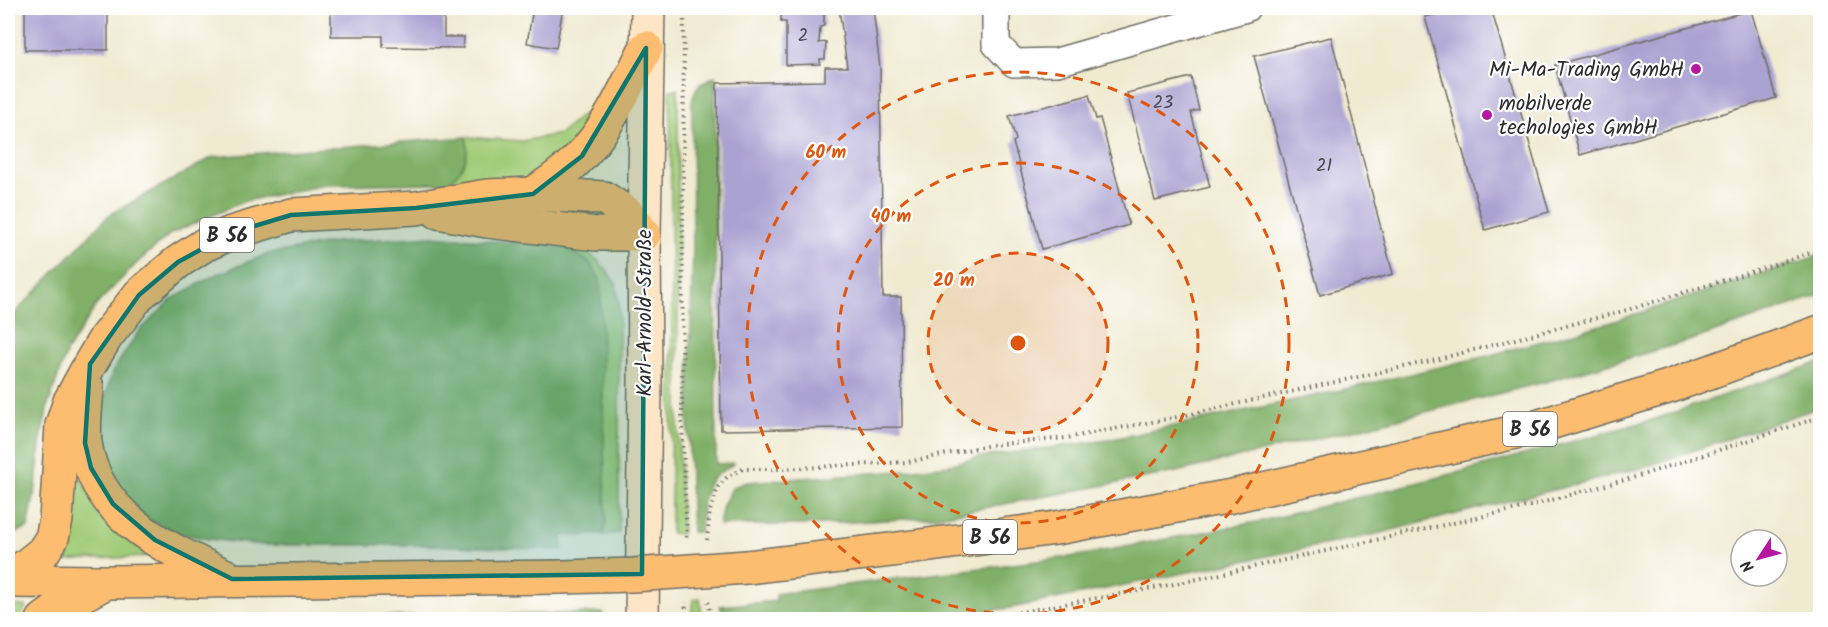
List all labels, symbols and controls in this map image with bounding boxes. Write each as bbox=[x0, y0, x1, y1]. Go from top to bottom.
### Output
house number: 2 bbox=[798, 22, 808, 51]
place label: Mi-Ma-Trading GmbH bbox=[1489, 54, 1684, 87]
marker: Mi-Ma-Trading GmbH bbox=[1689, 62, 1703, 76]
place label: mobilverde techologies GmbH bbox=[1499, 88, 1658, 145]
house number: 23 bbox=[1153, 89, 1173, 118]
marker: mobilverde techologies GmbH bbox=[1480, 108, 1494, 122]
text: 60 m bbox=[806, 139, 847, 168]
house number: 21 bbox=[1316, 152, 1332, 181]
text: 40 m bbox=[871, 203, 912, 232]
road number: B 56 bbox=[200, 218, 254, 252]
street label: Karl-Arnold-Straße bbox=[629, 229, 662, 397]
text: 20 m bbox=[933, 267, 975, 296]
centre of rings bbox=[1008, 333, 1028, 353]
road number: B 56 bbox=[1503, 412, 1557, 446]
road number: B 56 bbox=[963, 520, 1017, 554]
north arrow bbox=[1729, 528, 1789, 588]
text: N bbox=[1735, 554, 1761, 577]

